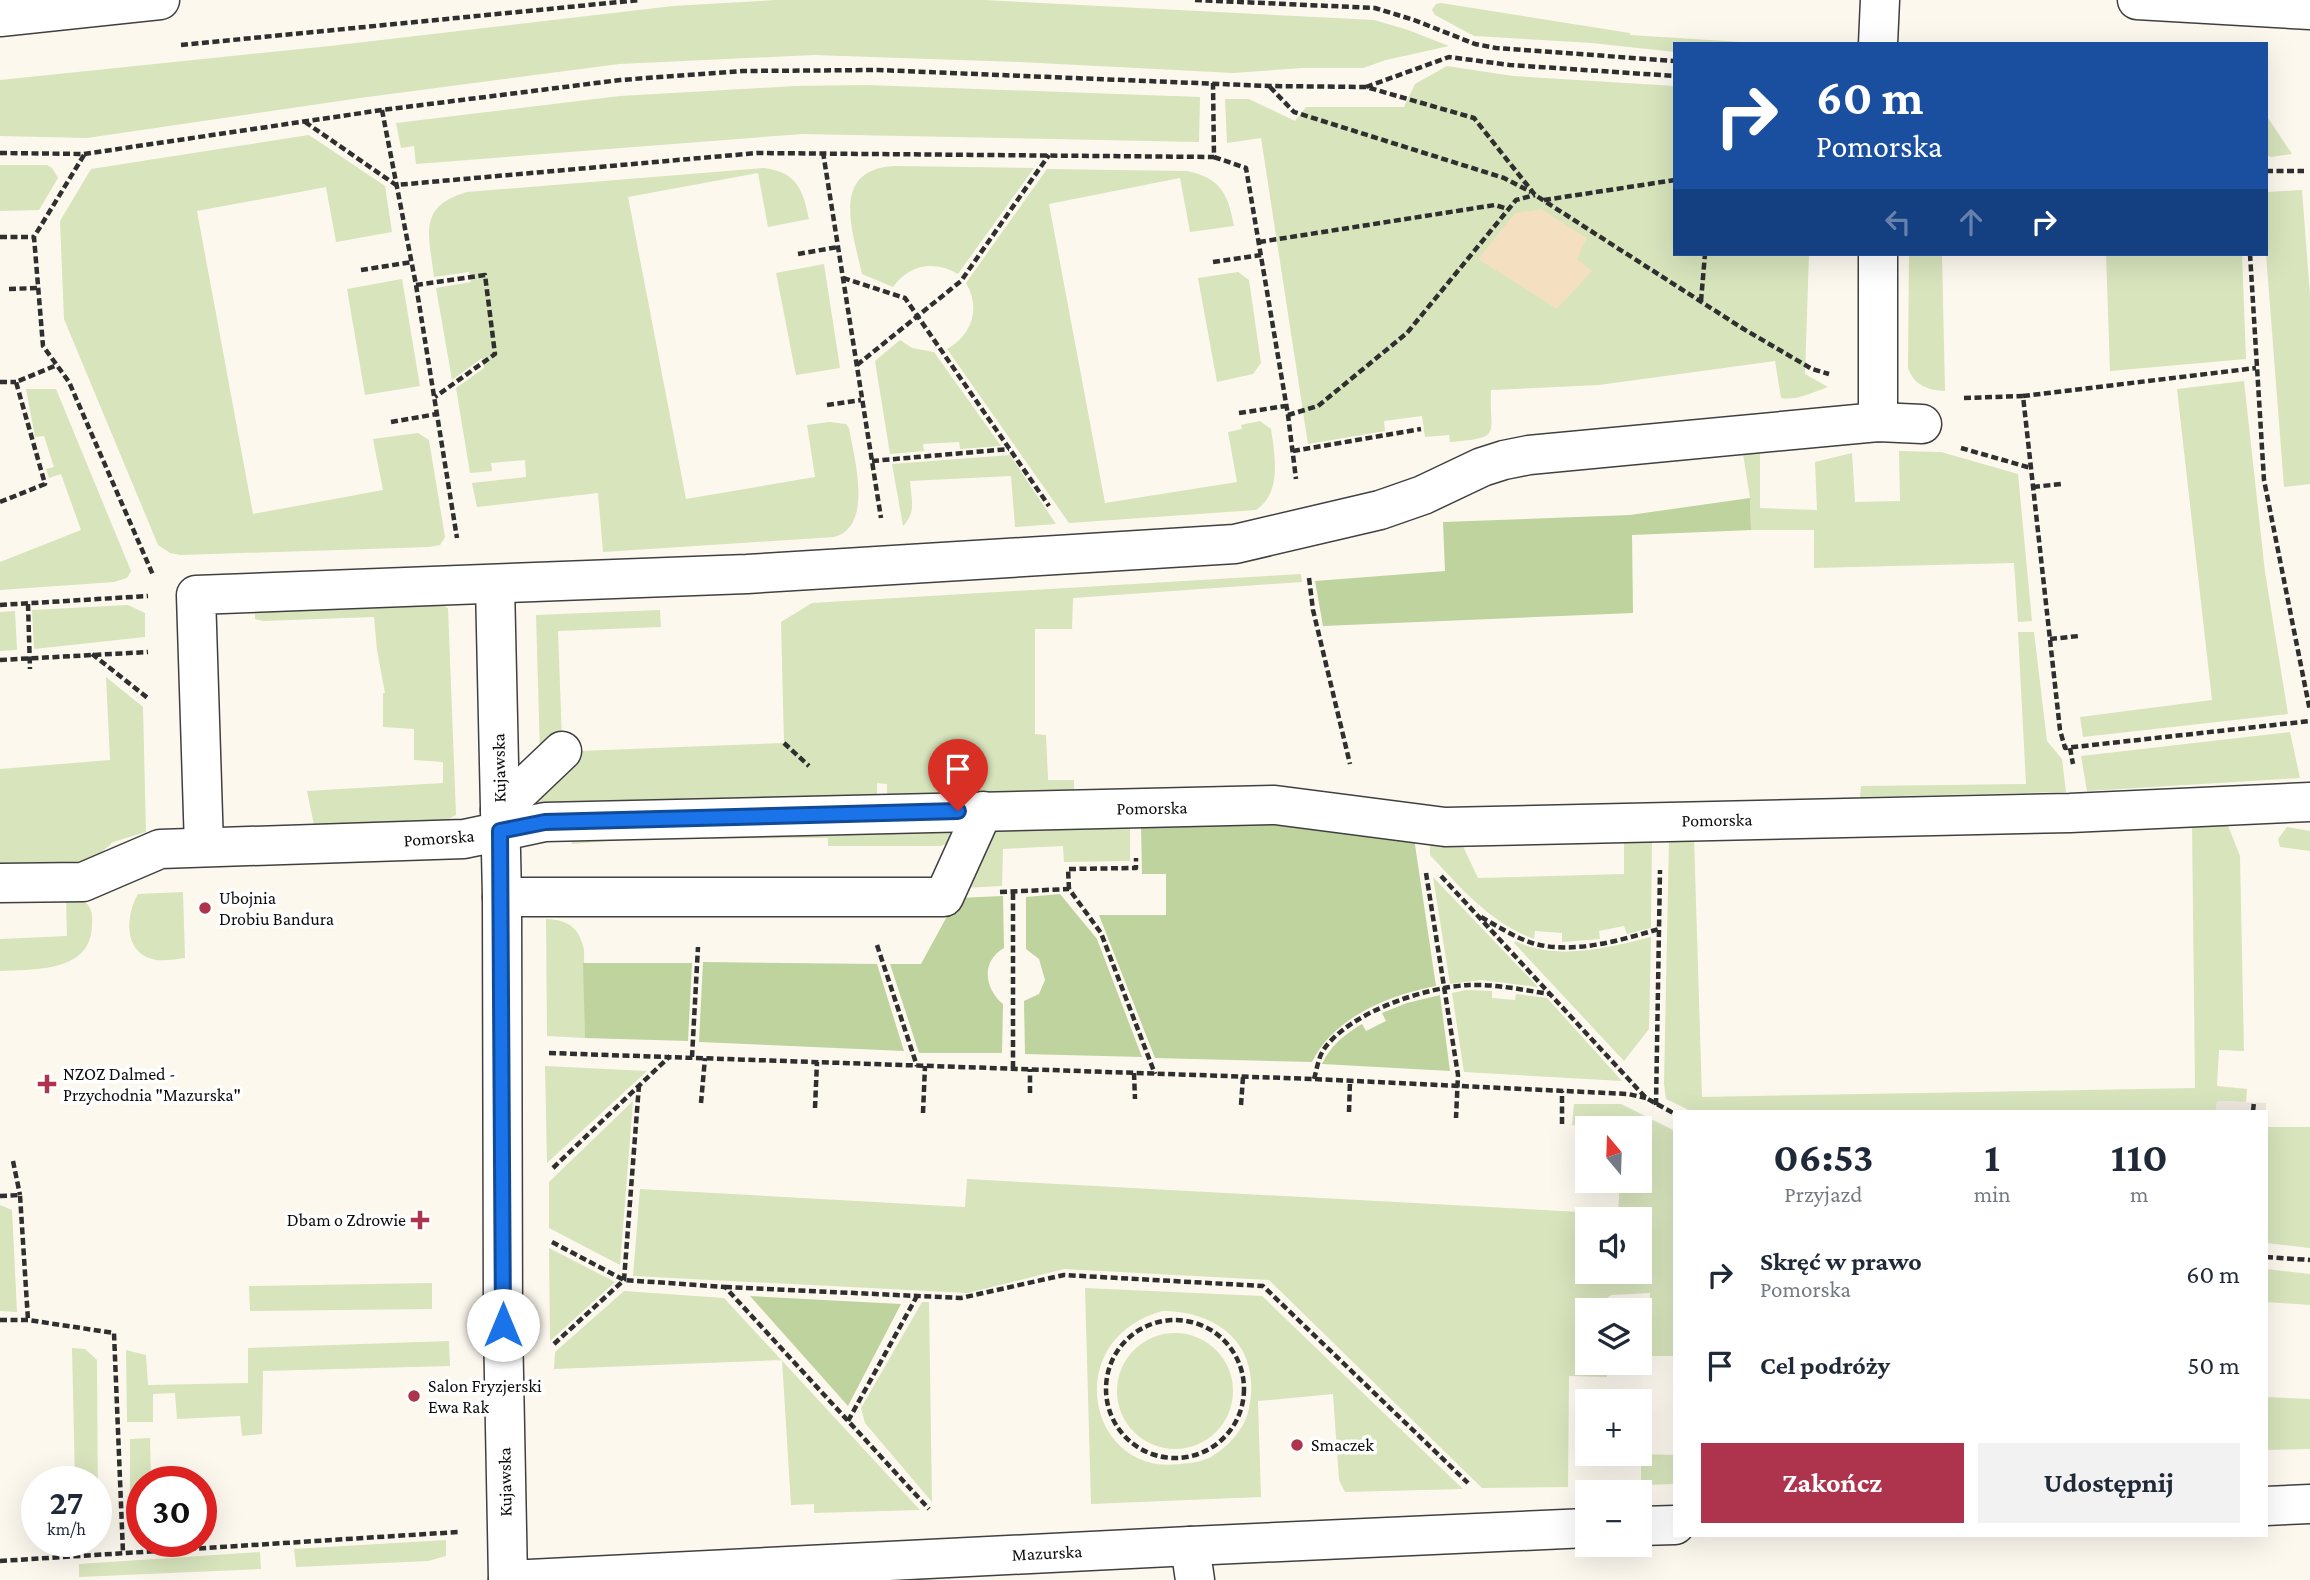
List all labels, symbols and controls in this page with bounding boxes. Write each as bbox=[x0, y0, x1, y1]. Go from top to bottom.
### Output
icon: right bbox=[1701, 70, 1792, 161]
text: 60 m bbox=[1816, 70, 1923, 125]
text: Pomorska bbox=[1816, 128, 1943, 164]
icon: left bbox=[1879, 203, 1917, 241]
icon: ahead bbox=[1952, 203, 1990, 241]
icon: right bbox=[2025, 203, 2063, 241]
street label: Kujawska bbox=[488, 733, 511, 803]
pin bbox=[928, 739, 988, 811]
icon: arrive bbox=[939, 750, 977, 788]
street label: Pomorska bbox=[1116, 797, 1188, 819]
street label: Pomorska bbox=[1681, 809, 1753, 831]
street label: Pomorska bbox=[403, 826, 475, 850]
place label: Ubojnia Drobiu Bandura bbox=[219, 888, 334, 929]
marker: Ubojnia Drobiu Bandura bbox=[197, 900, 213, 916]
place label: NZOZ Dalmed - Przychodnia "Mazurska" bbox=[63, 1064, 241, 1105]
marker: NZOZ Dalmed - Przychodnia "Mazurska" bbox=[37, 1074, 57, 1094]
north arrow bbox=[1575, 1116, 1652, 1194]
map controls bbox=[1575, 1116, 1652, 1557]
text: 06:53 bbox=[1773, 1133, 1873, 1180]
text: 1 bbox=[1984, 1133, 2000, 1180]
text: 110 bbox=[2111, 1133, 2168, 1180]
text: Przyjazd bbox=[1784, 1181, 1862, 1207]
text: min bbox=[1974, 1181, 2011, 1207]
text: m bbox=[2130, 1181, 2149, 1207]
button: sound bbox=[1575, 1207, 1652, 1284]
place label: Dbam o Zdrowie bbox=[287, 1210, 406, 1230]
marker: Dbam o Zdrowie bbox=[412, 1212, 428, 1228]
text: Skręć w prawo bbox=[1760, 1247, 1922, 1276]
icon: right bbox=[1701, 1256, 1739, 1294]
text: 60 m bbox=[2186, 1260, 2240, 1289]
text: Pomorska bbox=[1760, 1276, 1851, 1302]
position arrow bbox=[466, 1288, 540, 1362]
button: layers bbox=[1575, 1298, 1652, 1375]
icon: arrive bbox=[1701, 1347, 1739, 1385]
text: Cel podróży bbox=[1760, 1351, 1890, 1380]
text: 50 m bbox=[2187, 1351, 2240, 1380]
place label: Salon Fryzjerski Ewa Rak bbox=[428, 1376, 542, 1417]
marker: Salon Fryzjerski Ewa Rak bbox=[406, 1388, 422, 1404]
button: + bbox=[1575, 1389, 1652, 1466]
place label: Smaczek bbox=[1311, 1435, 1374, 1455]
marker: Smaczek bbox=[1289, 1437, 1305, 1453]
button: Zakończ bbox=[1701, 1443, 1964, 1523]
button: Udostępnij bbox=[1978, 1443, 2240, 1523]
street label: Kujawska bbox=[494, 1447, 517, 1517]
speed limit sign: 30 bbox=[126, 1466, 217, 1557]
button: − bbox=[1575, 1480, 1652, 1557]
text: 27 bbox=[50, 1483, 83, 1522]
text: km/h bbox=[47, 1519, 86, 1539]
street label: Mazurska bbox=[1011, 1541, 1083, 1565]

